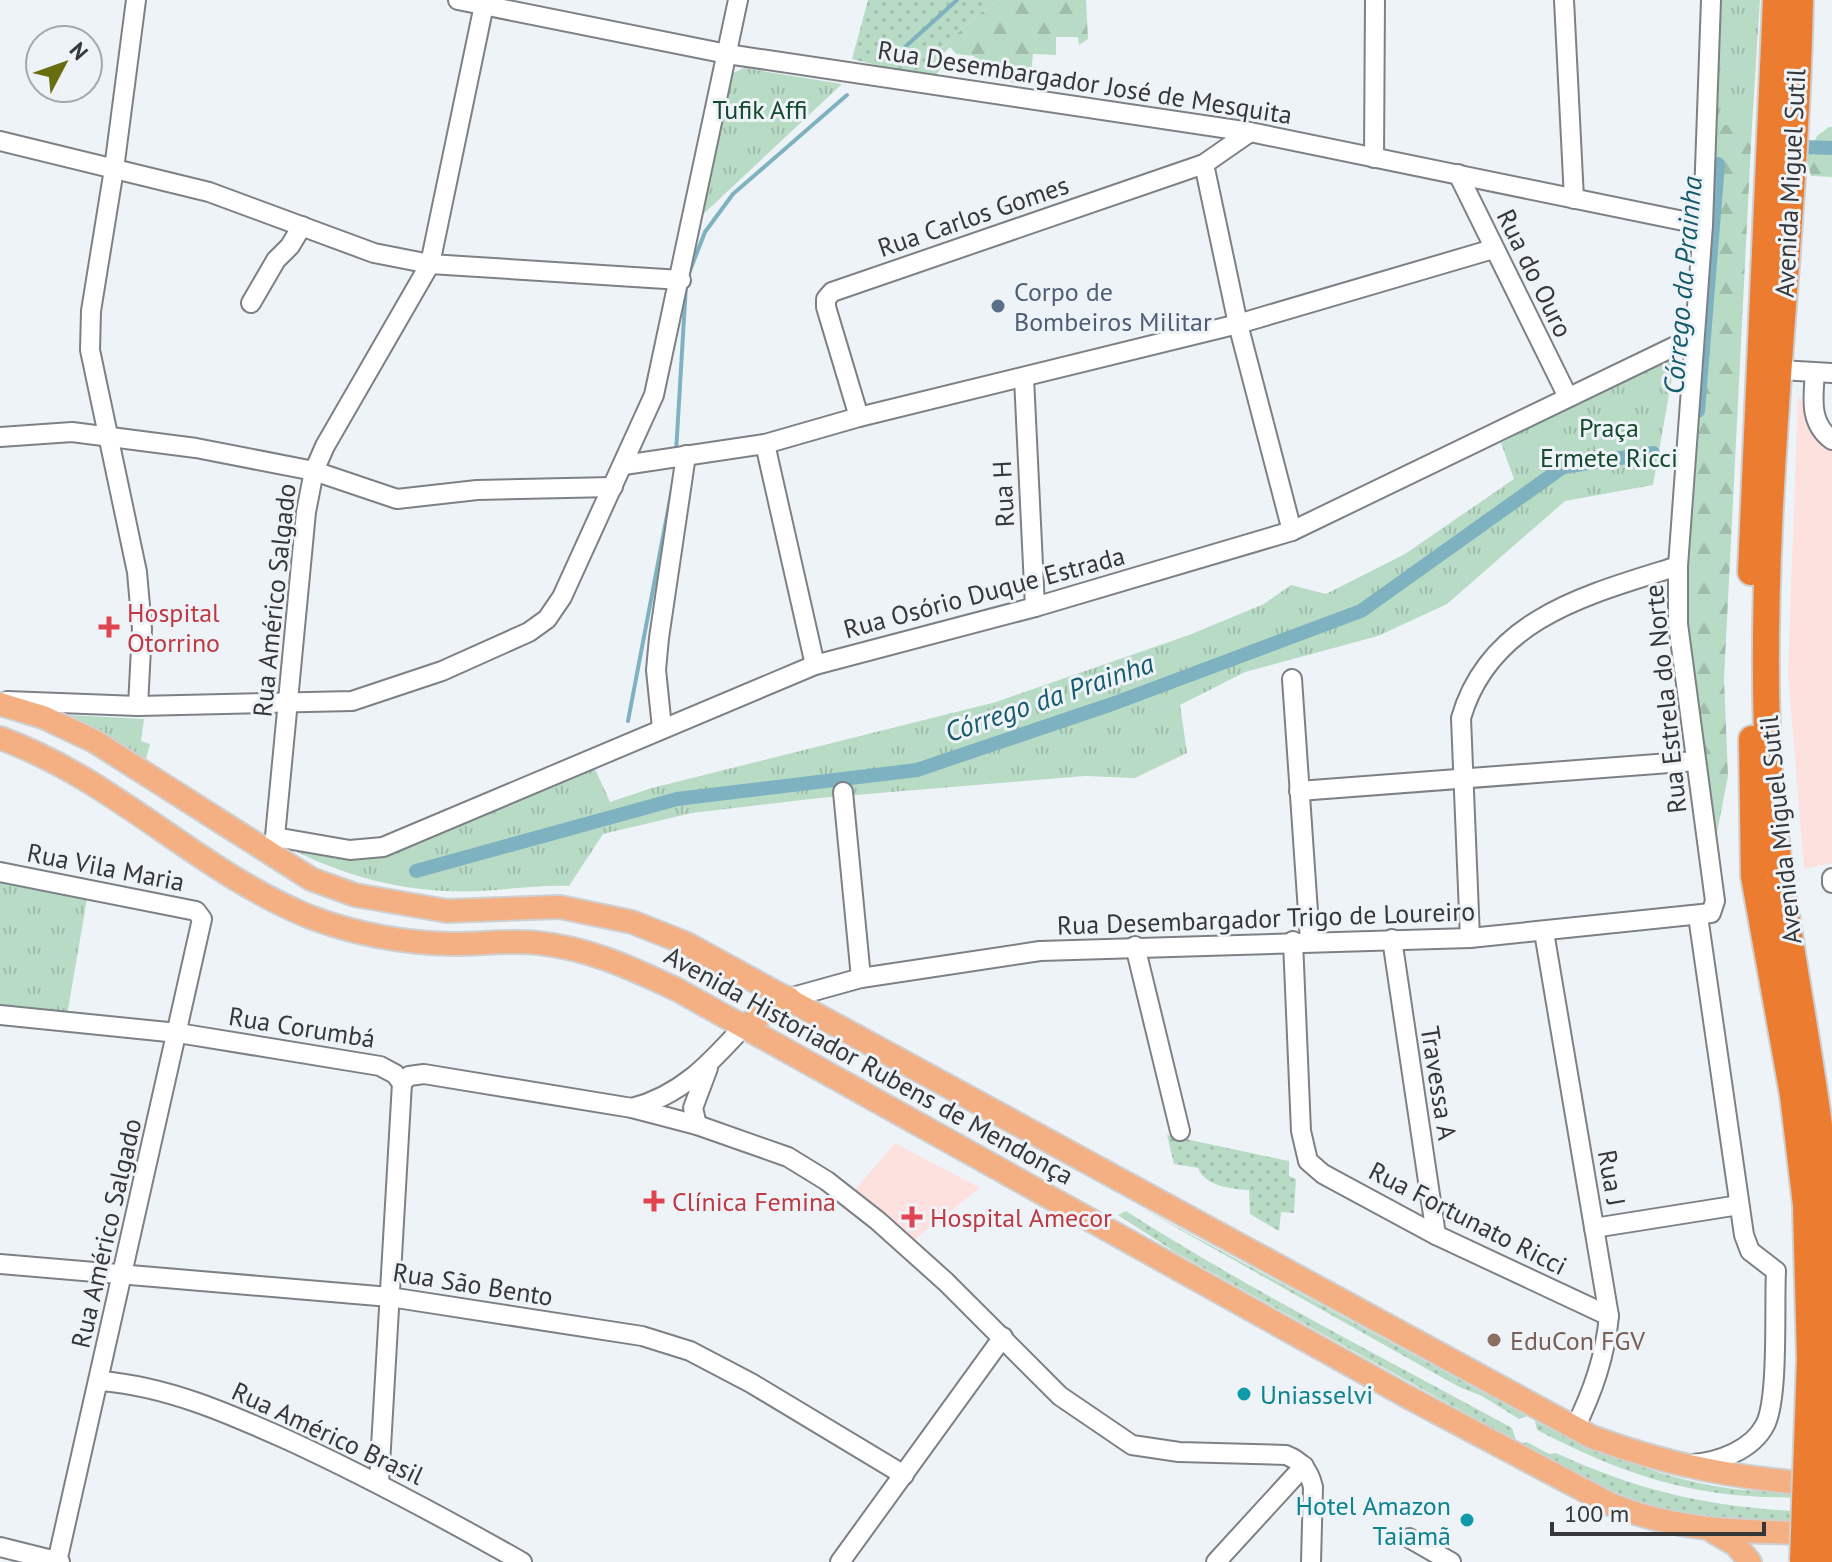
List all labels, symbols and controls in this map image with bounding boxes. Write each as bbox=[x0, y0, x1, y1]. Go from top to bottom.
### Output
north arrow bbox=[24, 24, 104, 104]
street label: Rua Desembargador José de Mesquita bbox=[875, 33, 1295, 131]
text: N bbox=[64, 36, 94, 66]
street label: Avenida Miguel Sutil bbox=[1768, 67, 1812, 298]
park label: Tufik Affi bbox=[712, 93, 808, 126]
street label: Rua Carlos Gomes bbox=[873, 168, 1073, 264]
water label: Córrego da Prainha bbox=[1654, 174, 1710, 395]
street label: Rua do Ouro bbox=[1490, 204, 1580, 342]
place label: Corpo de Bombeiros Militar bbox=[1014, 275, 1212, 338]
marker: Corpo de Bombeiros Militar bbox=[989, 297, 1007, 315]
park label: Praça Ermete Ricci bbox=[1540, 411, 1678, 474]
street label: Rua H bbox=[985, 460, 1021, 528]
street label: Rua Américo Salgado bbox=[245, 482, 303, 718]
street label: Rua Osório Duque Estrada bbox=[840, 539, 1128, 645]
street label: Rua Estrela do Norte bbox=[1637, 583, 1693, 815]
place label: Hospital Otorrino bbox=[127, 596, 220, 659]
marker: Hospital Otorrino bbox=[98, 616, 120, 638]
water label: Córrego da Prainha bbox=[940, 644, 1159, 750]
street label: Avenida Miguel Sutil bbox=[1752, 714, 1808, 946]
street label: Rua Vila Maria bbox=[25, 836, 187, 898]
street label: Rua Desembargador Trigo de Loureiro bbox=[1056, 894, 1476, 942]
street label: Avenida Historiador Rubens de Mendonça bbox=[659, 938, 1079, 1192]
street label: Rua Corumbá bbox=[226, 999, 378, 1055]
street label: Travessa A bbox=[1414, 1024, 1464, 1142]
street label: Rua Américo Salgado bbox=[64, 1115, 148, 1351]
street label: Rua J bbox=[1591, 1147, 1633, 1209]
street label: Rua Fortunato Ricci bbox=[1364, 1154, 1572, 1282]
place label: Clínica Femina bbox=[672, 1185, 836, 1218]
marker: Clínica Femina bbox=[643, 1190, 665, 1212]
place label: Hospital Amecor bbox=[930, 1201, 1112, 1234]
marker: Hospital Amecor bbox=[901, 1206, 923, 1228]
street label: Rua São Bento bbox=[391, 1255, 555, 1313]
place label: EduCon FGV bbox=[1510, 1324, 1645, 1357]
marker: EduCon FGV bbox=[1485, 1331, 1503, 1349]
street label: Rua Américo Brasil bbox=[227, 1374, 430, 1492]
place label: Uniasselvi bbox=[1260, 1378, 1373, 1411]
marker: Uniasselvi bbox=[1235, 1385, 1253, 1403]
scale bar bbox=[1552, 1486, 1764, 1536]
place label: Hotel Amazon Taiamã bbox=[1296, 1489, 1451, 1552]
text: 100 m bbox=[1564, 1498, 1629, 1529]
marker: Hotel Amazon Taiamã bbox=[1458, 1511, 1476, 1529]

